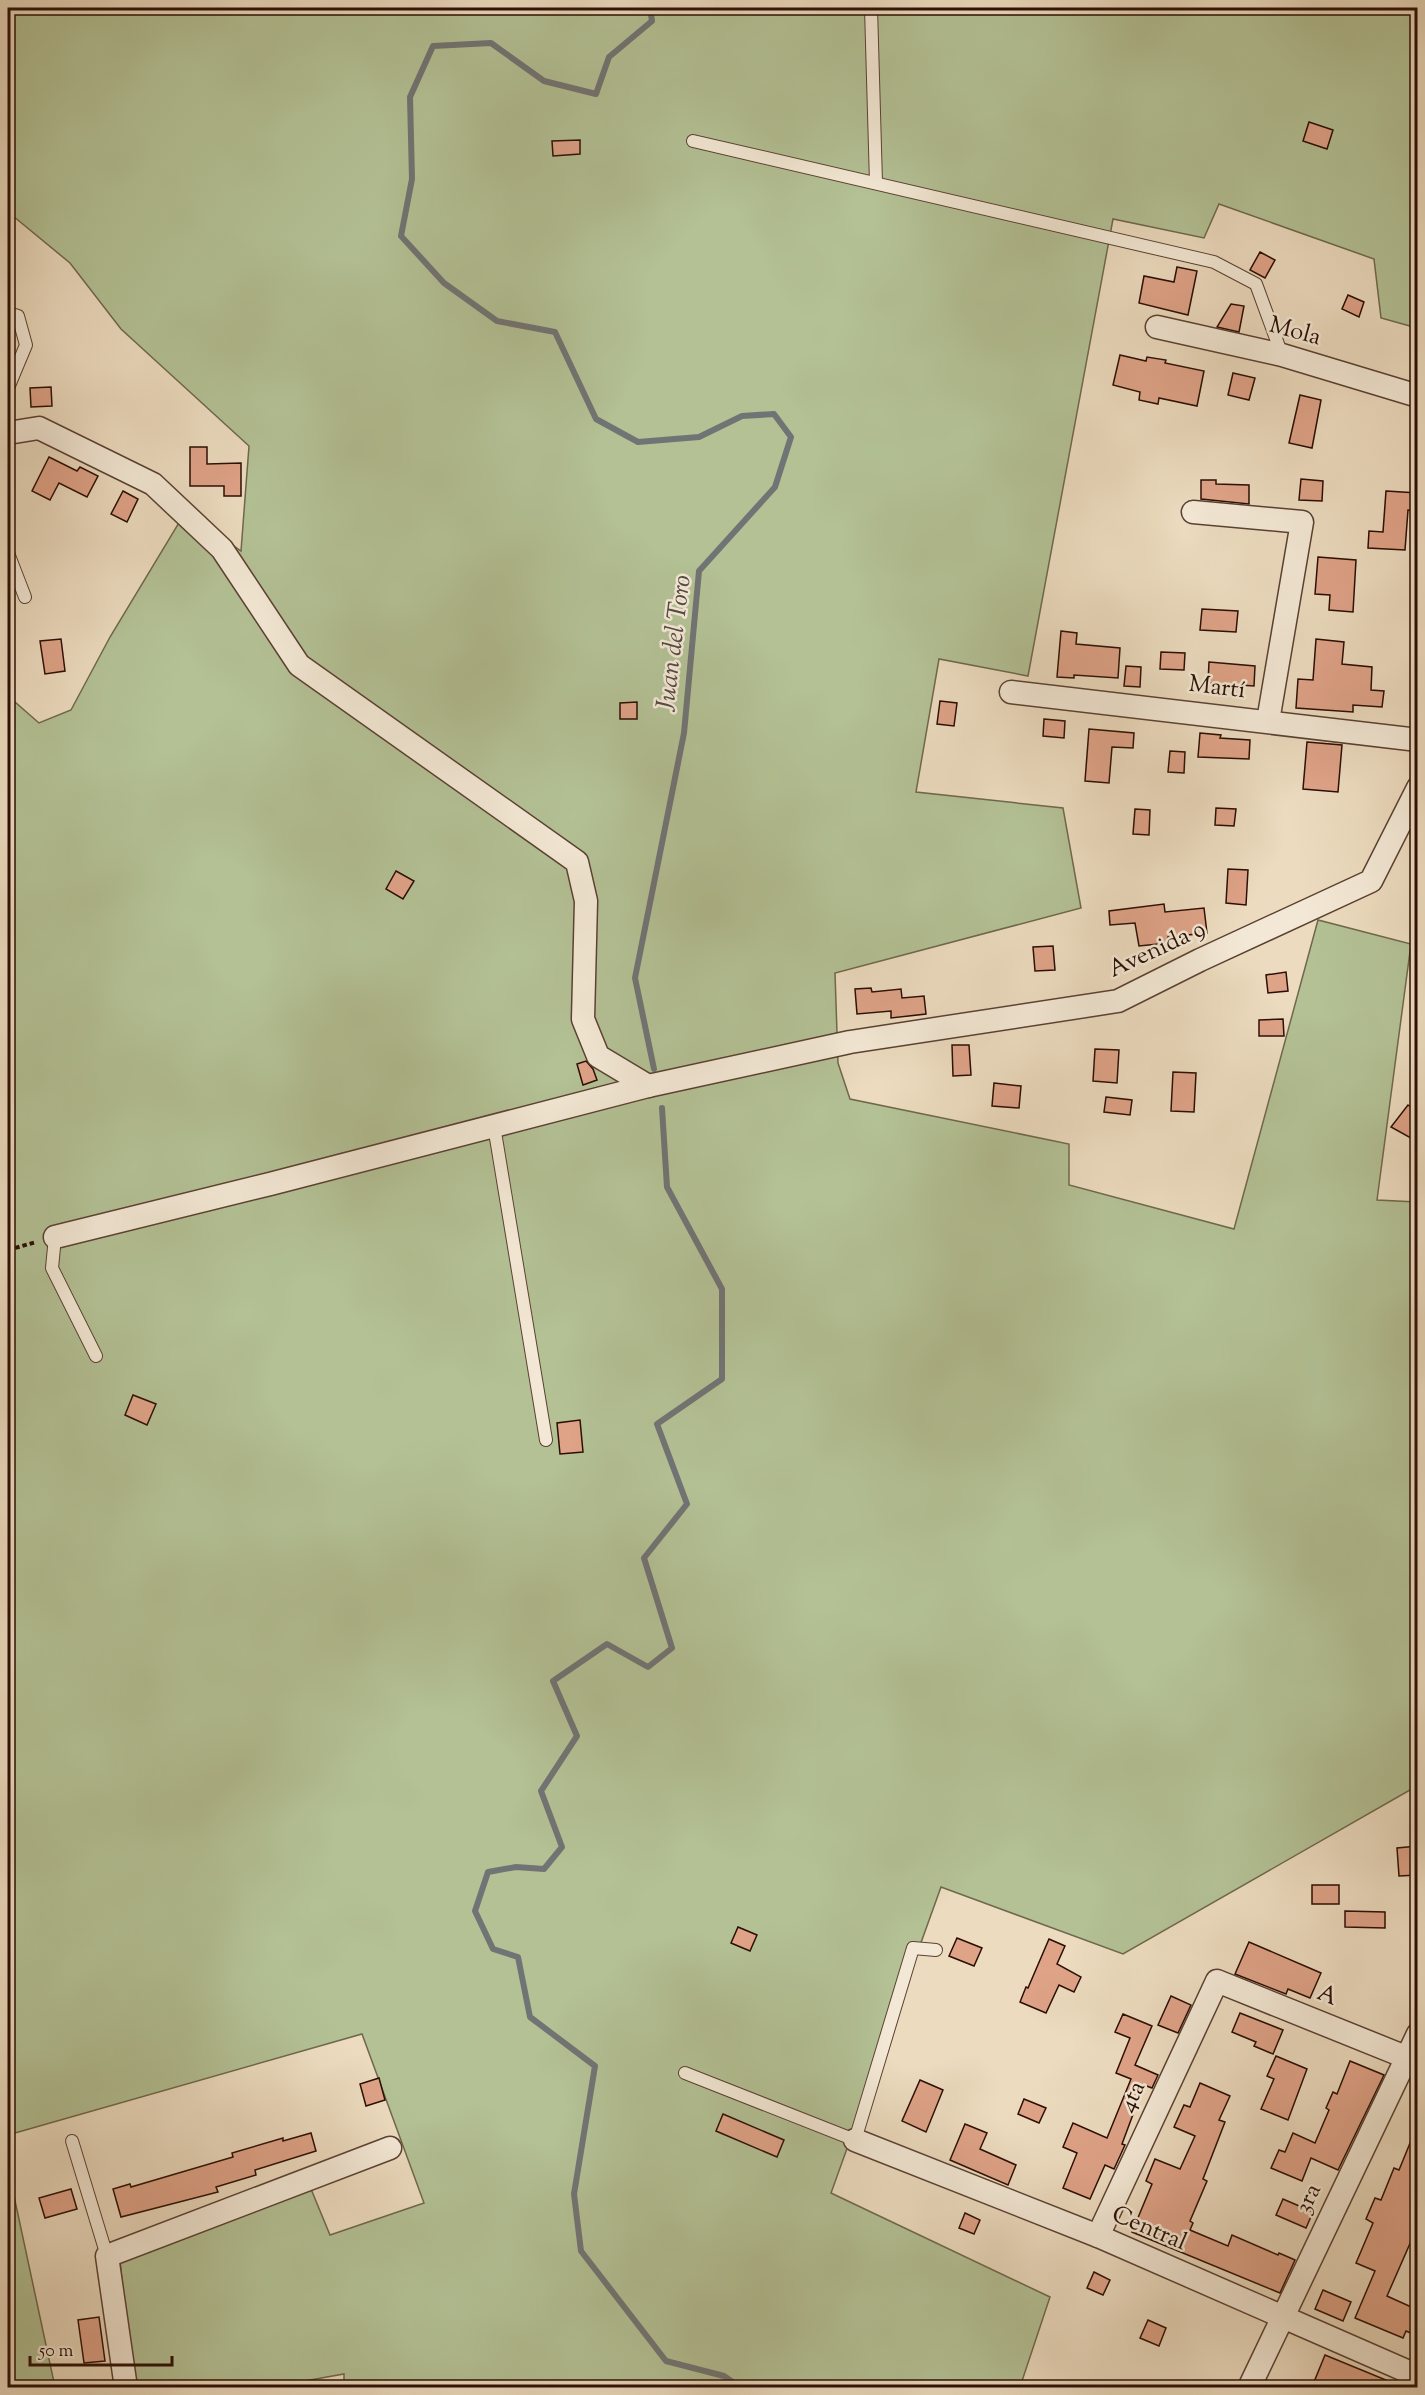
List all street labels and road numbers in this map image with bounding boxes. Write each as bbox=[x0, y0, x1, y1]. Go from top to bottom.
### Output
street label: Mola bbox=[1265, 309, 1325, 355]
street label: Martí bbox=[1187, 668, 1247, 708]
street label: Avenida 9 bbox=[1103, 913, 1211, 987]
street label: A bbox=[1312, 1977, 1343, 2016]
street label: 4ta bbox=[1111, 2076, 1155, 2118]
street label: 3ra bbox=[1287, 2178, 1331, 2220]
street label: Central bbox=[1106, 2198, 1192, 2260]

